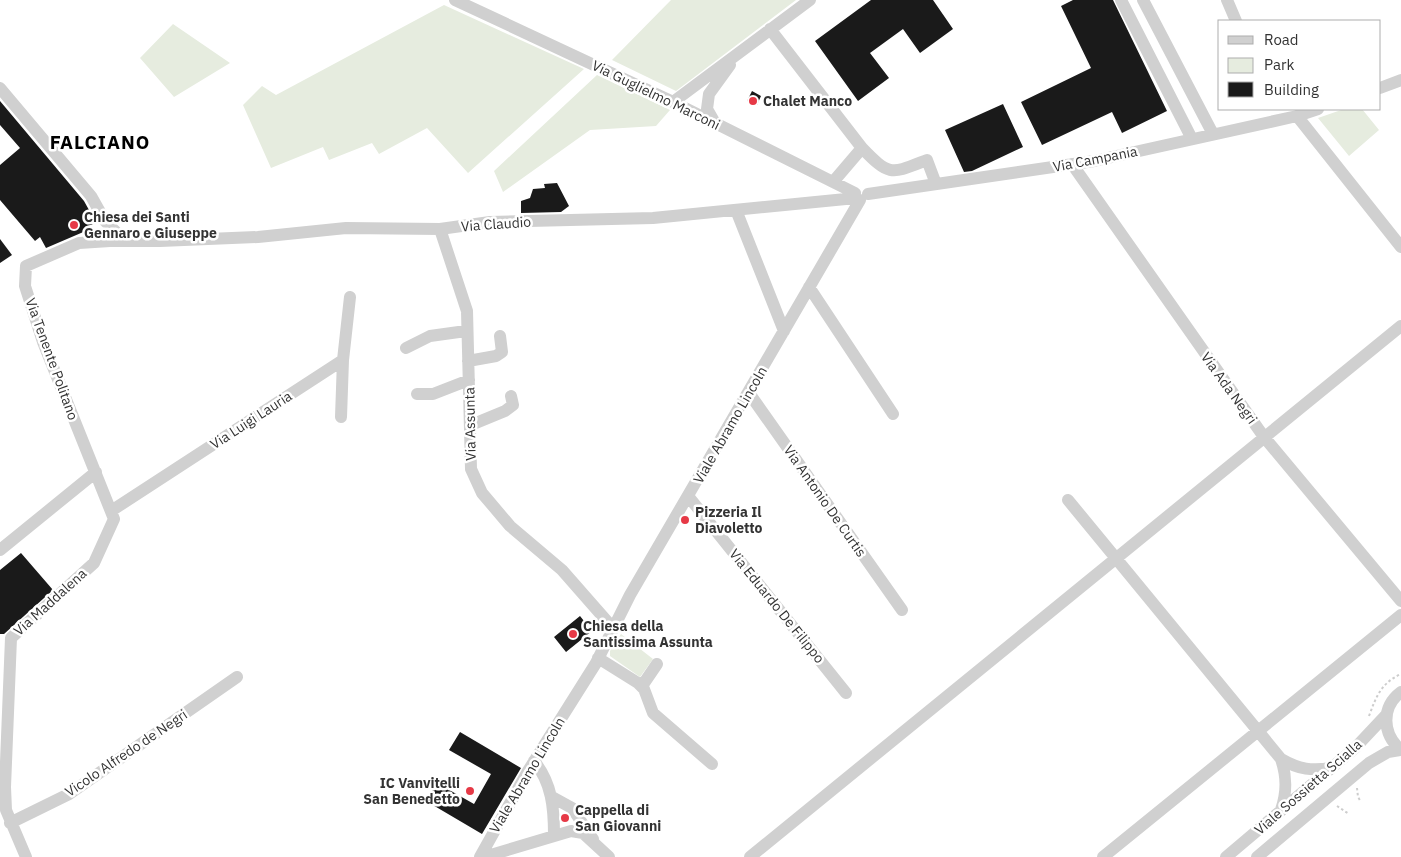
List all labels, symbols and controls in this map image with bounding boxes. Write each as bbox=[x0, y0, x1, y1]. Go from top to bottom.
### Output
legend bbox=[1218, 20, 1381, 110]
text: Road bbox=[1264, 30, 1299, 49]
text: Park bbox=[1264, 55, 1294, 74]
street label: Via Guglielmo Marconi bbox=[589, 56, 723, 134]
text: Building bbox=[1264, 80, 1319, 99]
place label: Chalet Manco bbox=[763, 92, 852, 110]
marker: Chalet Manco bbox=[747, 95, 759, 107]
district label: FALCIANO bbox=[50, 130, 150, 154]
street label: Via Campania bbox=[1051, 142, 1139, 176]
place label: Chiesa dei Santi Gennaro e Giuseppe bbox=[84, 208, 217, 242]
street label: Via Claudio bbox=[460, 213, 532, 235]
marker: Chiesa dei Santi Gennaro e Giuseppe bbox=[68, 219, 80, 231]
street label: Via Tenente Politano bbox=[22, 296, 82, 423]
street label: Via Ada Negri bbox=[1197, 349, 1261, 427]
street label: Viale Abramo Lincoln bbox=[689, 363, 771, 487]
street label: Via Luigi Lauria bbox=[207, 387, 296, 453]
street label: Via Assunta bbox=[460, 387, 480, 461]
street label: Via Antonio De Curtis bbox=[780, 442, 870, 561]
place label: Pizzeria Il Diavoletto bbox=[695, 503, 763, 537]
marker: Pizzeria Il Diavoletto bbox=[679, 514, 691, 526]
street label: Via Eduardo De Filippo bbox=[725, 545, 829, 667]
street label: Via Maddalena bbox=[10, 564, 91, 640]
place label: Chiesa della Santissima Assunta bbox=[583, 617, 713, 651]
marker: Chiesa della Santissima Assunta bbox=[567, 628, 579, 640]
street label: Vicolo Alfredo de Negri bbox=[61, 705, 191, 801]
street label: Viale Abramo Lincoln bbox=[485, 714, 569, 836]
street label: Viale Sossietta Scialla bbox=[1251, 735, 1366, 839]
place label: IC Vanvitelli San Benedetto bbox=[363, 774, 460, 808]
marker: IC Vanvitelli San Benedetto bbox=[464, 785, 476, 797]
place label: Cappella di San Giovanni bbox=[575, 801, 661, 835]
marker: Cappella di San Giovanni bbox=[559, 812, 571, 824]

